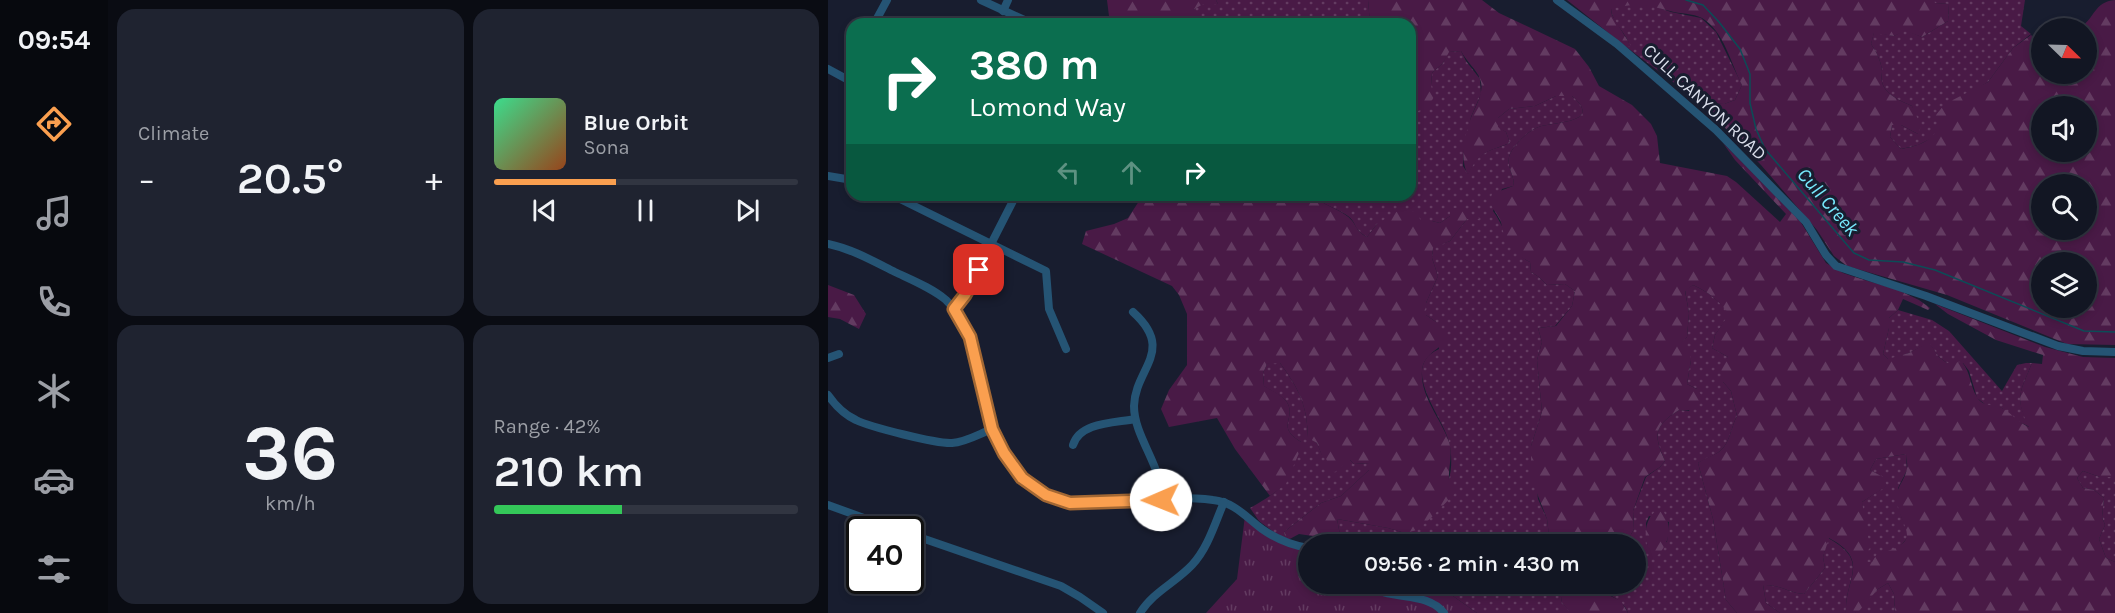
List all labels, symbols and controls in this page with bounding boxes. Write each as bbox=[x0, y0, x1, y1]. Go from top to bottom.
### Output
north arrow bbox=[2031, 18, 2097, 84]
map controls bbox=[2031, 18, 2097, 318]
text: 09:54 bbox=[18, 24, 90, 56]
street label: CULL CANYON ROAD bbox=[1639, 39, 1771, 165]
text: 380 m bbox=[969, 40, 1099, 90]
icon: right bbox=[870, 42, 948, 120]
text: Lomond Way bbox=[969, 91, 1126, 123]
button: sound bbox=[2031, 96, 2097, 162]
icon: directions bbox=[33, 103, 75, 145]
text: Blue Orbit bbox=[584, 110, 689, 136]
text: Climate bbox=[138, 122, 209, 145]
text: Sona bbox=[584, 136, 630, 159]
text: 20.5° bbox=[237, 152, 344, 204]
icon: left bbox=[1052, 156, 1085, 189]
icon: ahead bbox=[1115, 156, 1148, 189]
icon: right bbox=[1178, 156, 1211, 189]
text: − bbox=[138, 160, 155, 198]
text: + bbox=[425, 160, 443, 198]
water label: Cull Creek bbox=[1792, 163, 1864, 241]
button: search bbox=[2031, 174, 2097, 240]
icon: music bbox=[33, 192, 75, 234]
icon: previous bbox=[528, 194, 561, 227]
icon: pause bbox=[629, 194, 662, 227]
icon: next bbox=[731, 194, 764, 227]
pin bbox=[953, 244, 1004, 295]
button: layers bbox=[2031, 252, 2097, 318]
icon: arrive bbox=[962, 253, 995, 286]
icon: phone bbox=[33, 281, 75, 323]
icon: climate bbox=[33, 370, 75, 412]
text: 36 bbox=[242, 407, 338, 499]
text: Range · 42% bbox=[494, 415, 601, 438]
text: 210 km bbox=[494, 445, 644, 497]
icon: car bbox=[33, 459, 75, 501]
position arrow bbox=[1129, 468, 1193, 532]
text: km/h bbox=[265, 492, 316, 515]
speed limit sign: 40 bbox=[846, 516, 924, 594]
icon: filters bbox=[33, 548, 75, 590]
text: 09:56 · 2 min · 430 m bbox=[1364, 551, 1580, 577]

